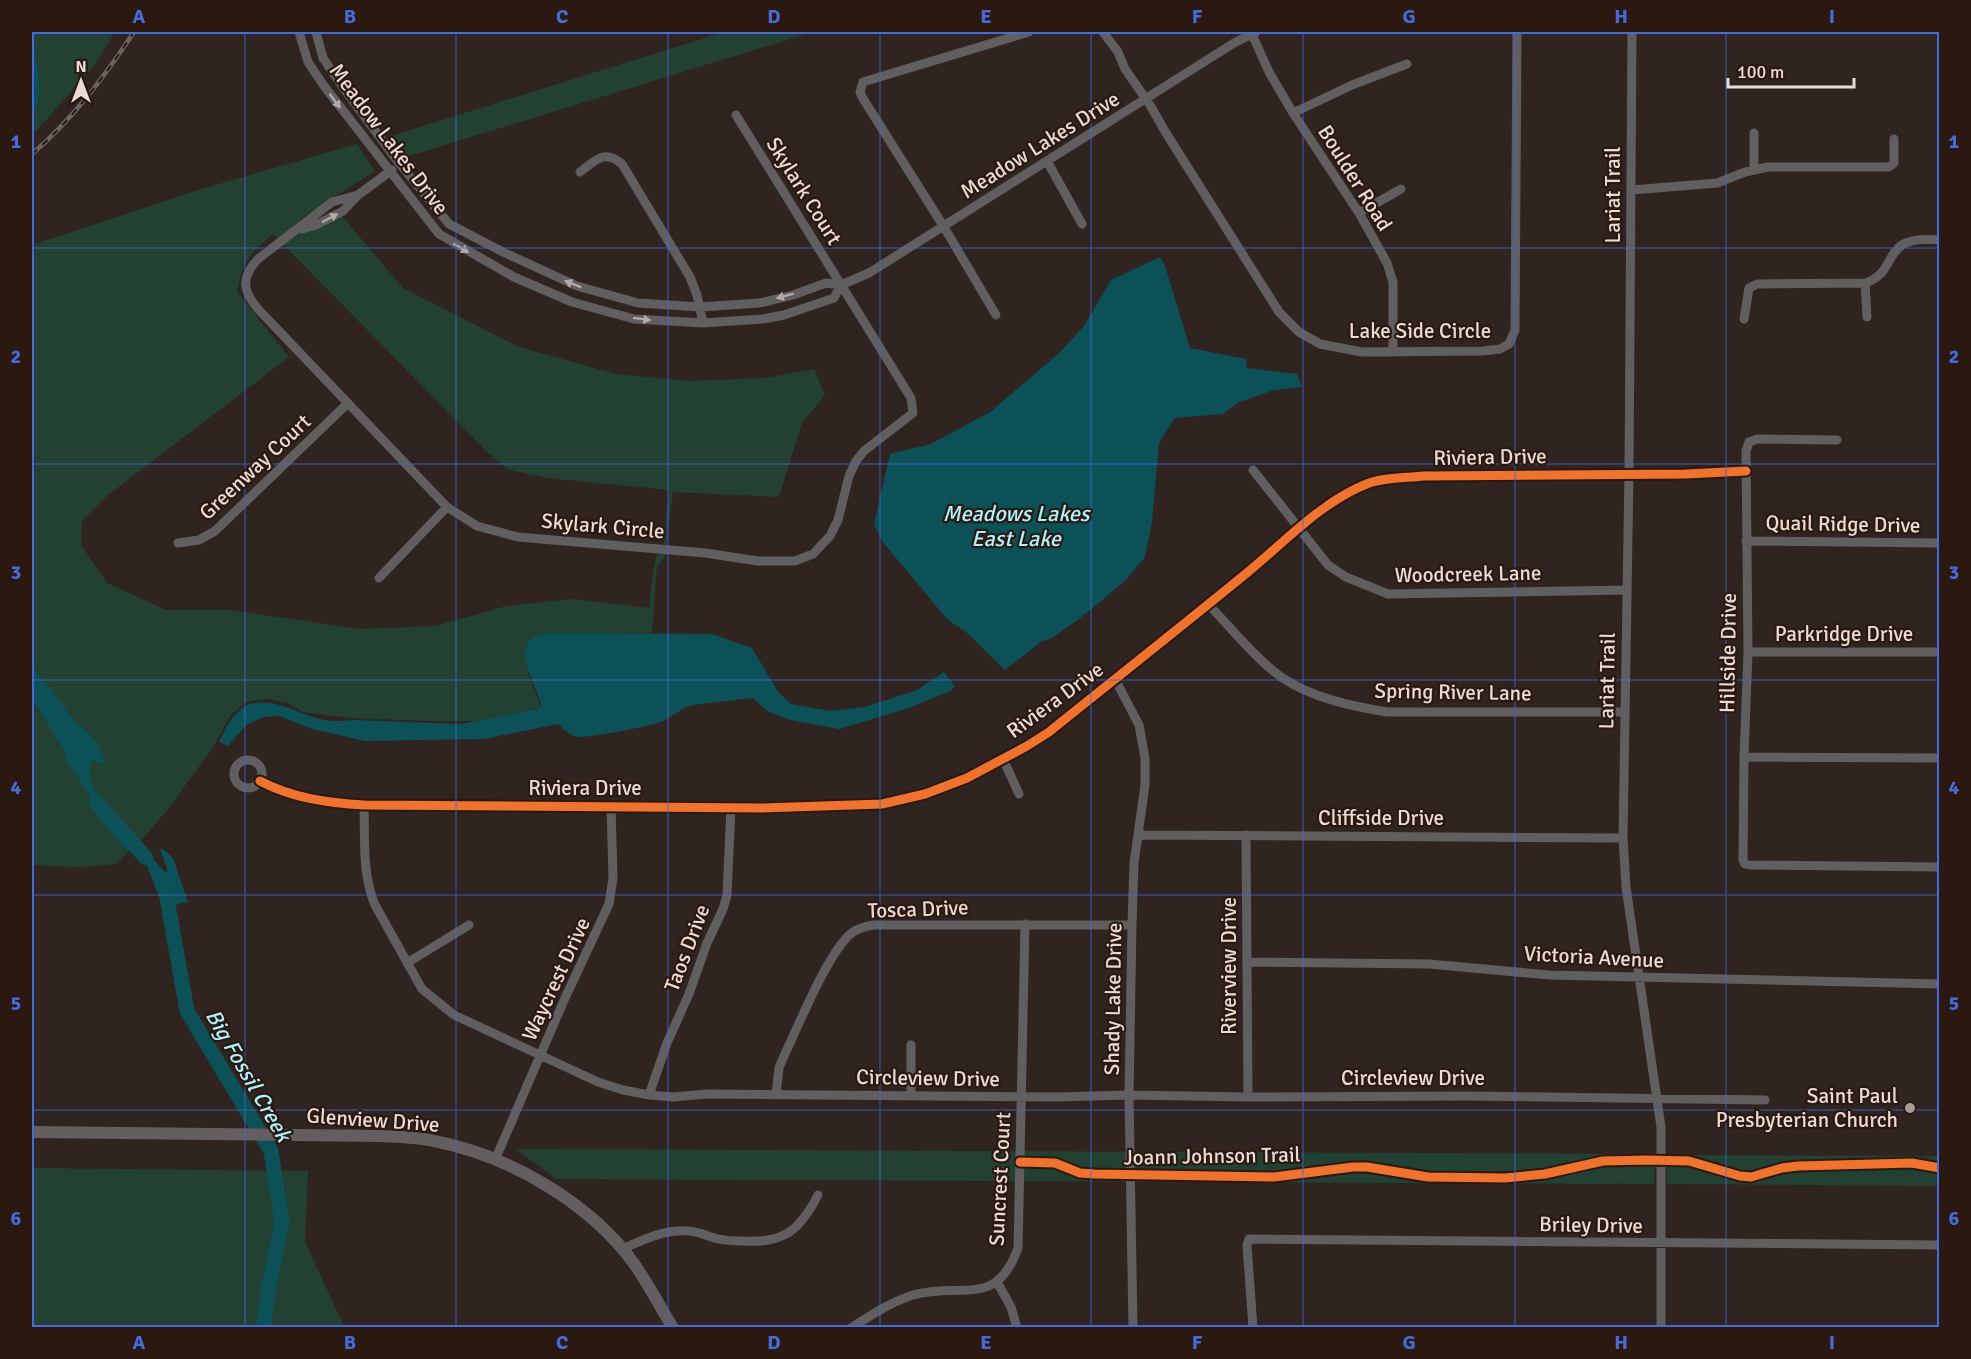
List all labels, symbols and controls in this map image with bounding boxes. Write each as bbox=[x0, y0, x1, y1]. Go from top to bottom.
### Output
text: A bbox=[133, 4, 146, 29]
text: B bbox=[344, 4, 356, 29]
text: C bbox=[556, 4, 568, 29]
text: D bbox=[767, 4, 781, 29]
text: E bbox=[980, 4, 992, 29]
text: F bbox=[1192, 4, 1203, 29]
text: G bbox=[1402, 4, 1416, 29]
text: H bbox=[1614, 4, 1628, 29]
text: I bbox=[1829, 4, 1835, 29]
north arrow bbox=[51, 51, 111, 111]
scale bar bbox=[1728, 51, 1854, 89]
text: N bbox=[75, 57, 87, 77]
street label: Meadow Lakes Drive bbox=[324, 58, 454, 220]
text: 100 m bbox=[1737, 61, 1784, 83]
street label: Meadow Lakes Drive bbox=[956, 86, 1124, 204]
one-way arrow bbox=[329, 93, 341, 109]
street label: Boulder Road bbox=[1312, 120, 1398, 236]
text: 1 bbox=[11, 129, 22, 154]
text: 1 bbox=[1949, 129, 1960, 154]
street label: Skylark Court bbox=[761, 132, 847, 250]
street label: Lariat Trail bbox=[1600, 146, 1626, 244]
one-way arrow bbox=[322, 213, 339, 223]
one-way arrow bbox=[453, 243, 470, 253]
one-way arrow bbox=[563, 279, 581, 289]
one-way arrow bbox=[776, 292, 794, 302]
one-way arrow bbox=[632, 315, 651, 324]
street label: Lake Side Circle bbox=[1349, 318, 1491, 344]
text: 2 bbox=[11, 344, 21, 369]
text: 2 bbox=[1949, 344, 1959, 369]
street label: Greenway Court bbox=[194, 409, 316, 525]
street label: Riviera Drive bbox=[1433, 443, 1547, 471]
water label: Meadows Lakes East Lake bbox=[943, 500, 1092, 552]
street label: Skylark Circle bbox=[540, 508, 666, 544]
street label: Quail Ridge Drive bbox=[1765, 510, 1921, 538]
text: 3 bbox=[11, 560, 21, 585]
street label: Woodcreek Lane bbox=[1394, 560, 1542, 588]
text: 3 bbox=[1949, 560, 1959, 585]
street label: Hillside Drive bbox=[1714, 593, 1742, 713]
street label: Parkridge Drive bbox=[1775, 621, 1913, 647]
street label: Lariat Trail bbox=[1593, 632, 1621, 730]
street label: Riviera Drive bbox=[1001, 656, 1109, 744]
street label: Spring River Lane bbox=[1374, 678, 1532, 706]
text: 4 bbox=[11, 775, 22, 800]
street label: Riviera Drive bbox=[528, 775, 642, 801]
text: 4 bbox=[1949, 775, 1960, 800]
street label: Cliffside Drive bbox=[1318, 805, 1444, 831]
street label: Tosca Drive bbox=[867, 894, 969, 924]
street label: Riverview Drive bbox=[1216, 897, 1242, 1035]
street label: Taos Drive bbox=[659, 901, 715, 995]
street label: Waycrest Drive bbox=[516, 913, 596, 1045]
street label: Shady Lake Drive bbox=[1099, 922, 1127, 1076]
street label: Victoria Avenue bbox=[1523, 940, 1665, 974]
text: 5 bbox=[11, 991, 21, 1016]
text: 5 bbox=[1949, 991, 1959, 1016]
water label: Big Fossil Creek bbox=[200, 1004, 298, 1148]
street label: Circleview Drive bbox=[856, 1064, 1000, 1092]
street label: Circleview Drive bbox=[1341, 1065, 1485, 1091]
place label: Saint Paul Presbyterian Church bbox=[1716, 1083, 1898, 1133]
marker: Saint Paul Presbyterian Church bbox=[1903, 1101, 1917, 1115]
street label: Glenview Drive bbox=[306, 1102, 440, 1138]
street label: Suncrest Court bbox=[984, 1111, 1016, 1247]
street label: Joann Johnson Trail bbox=[1123, 1141, 1301, 1171]
text: 6 bbox=[11, 1206, 22, 1231]
text: 6 bbox=[1949, 1206, 1960, 1231]
street label: Briley Drive bbox=[1539, 1211, 1643, 1239]
text: A bbox=[133, 1330, 146, 1355]
text: B bbox=[344, 1330, 356, 1355]
text: C bbox=[556, 1330, 568, 1355]
text: D bbox=[767, 1330, 781, 1355]
text: E bbox=[980, 1330, 992, 1355]
text: F bbox=[1192, 1330, 1203, 1355]
text: G bbox=[1402, 1330, 1416, 1355]
text: H bbox=[1614, 1330, 1628, 1355]
text: I bbox=[1829, 1330, 1835, 1355]

